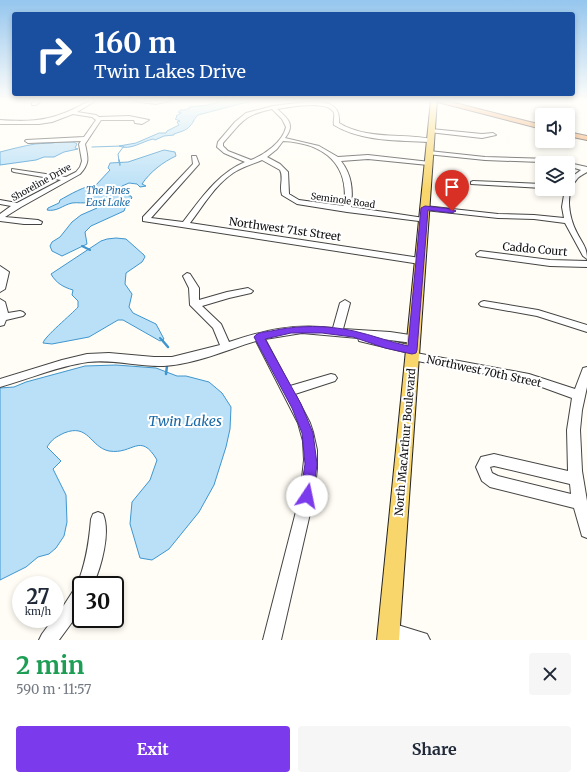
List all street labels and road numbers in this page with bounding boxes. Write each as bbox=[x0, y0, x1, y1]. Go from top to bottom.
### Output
street label: Shoreline Drive bbox=[9, 161, 73, 203]
street label: Seminole Road bbox=[310, 190, 376, 210]
street label: Northwest 71st Street bbox=[228, 214, 343, 244]
street label: Caddo Court bbox=[502, 239, 569, 259]
street label: Northwest 70th Street bbox=[425, 352, 543, 390]
street label: North MacArthur Boulevard bbox=[392, 367, 418, 516]

